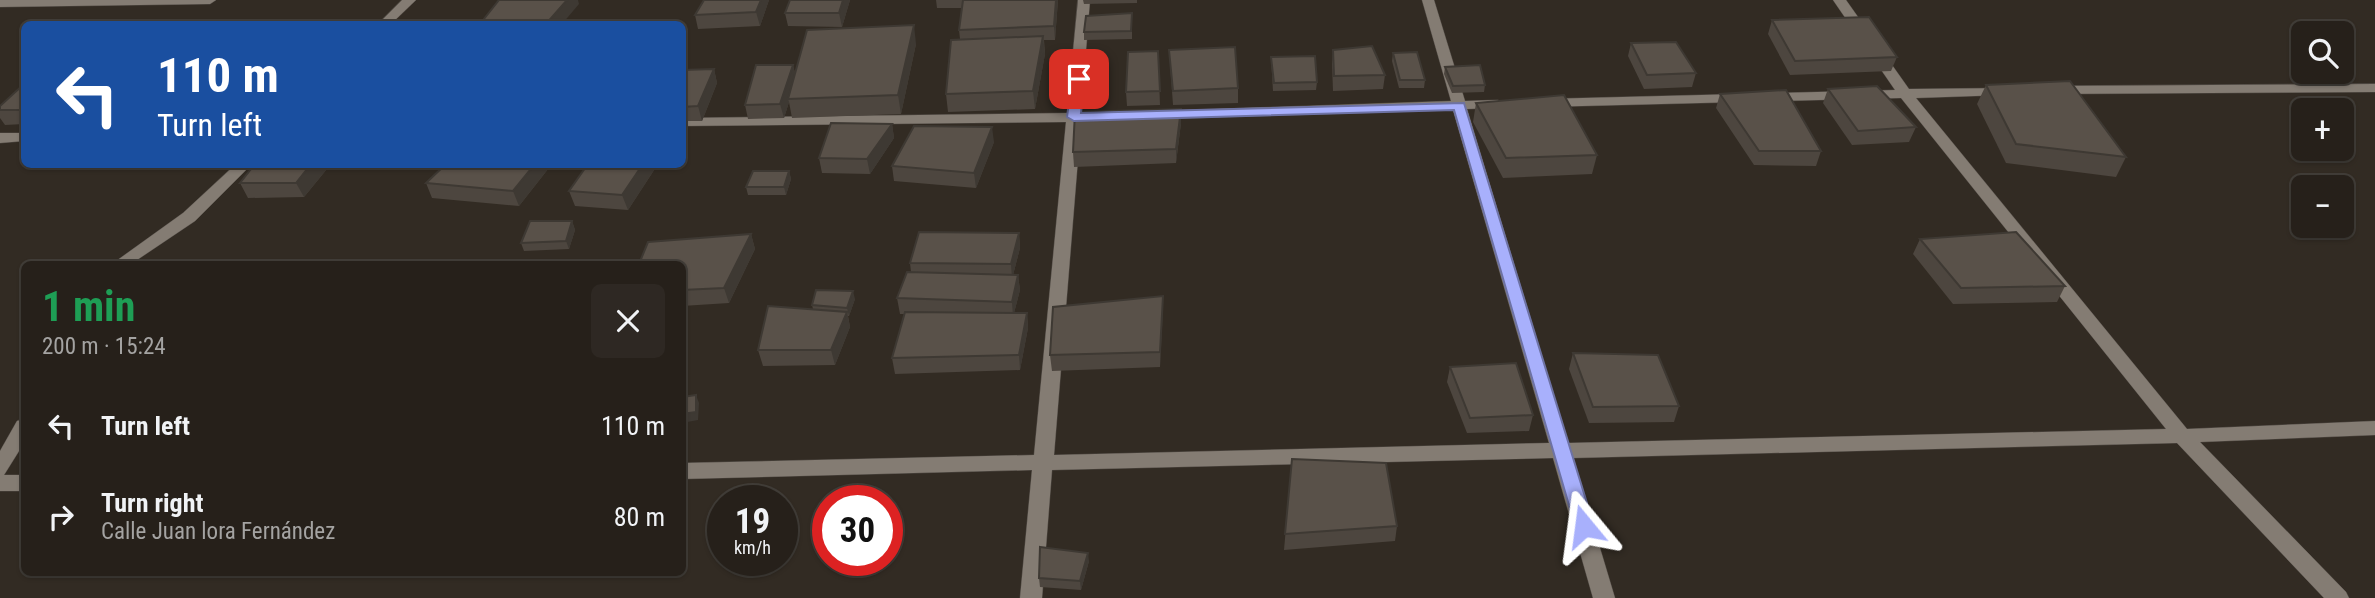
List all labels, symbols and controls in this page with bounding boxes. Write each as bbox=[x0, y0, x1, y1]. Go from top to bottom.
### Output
map controls bbox=[2291, 21, 2354, 238]
button: search bbox=[2291, 21, 2354, 84]
text: 110 m bbox=[157, 47, 279, 104]
icon: left bbox=[42, 49, 133, 140]
pin bbox=[1049, 49, 1109, 109]
icon: arrive bbox=[1060, 60, 1098, 98]
button: + bbox=[2291, 98, 2354, 161]
text: Turn left bbox=[157, 106, 262, 144]
button: − bbox=[2291, 175, 2354, 238]
text: 1 min bbox=[42, 282, 135, 331]
button: close bbox=[591, 284, 665, 358]
text: 200 m · 15:24 bbox=[42, 333, 166, 360]
icon: left bbox=[42, 407, 80, 445]
text: Turn left bbox=[101, 411, 190, 441]
text: 110 m bbox=[601, 411, 665, 441]
speed limit sign: 30 bbox=[812, 485, 903, 576]
text: Turn right bbox=[101, 488, 203, 518]
position arrow bbox=[1547, 489, 1621, 563]
icon: right bbox=[42, 498, 80, 536]
text: 19 bbox=[735, 501, 770, 542]
text: 80 m bbox=[614, 502, 665, 532]
text: Calle Juan lora Fernández bbox=[101, 518, 335, 545]
text: km/h bbox=[734, 537, 771, 558]

